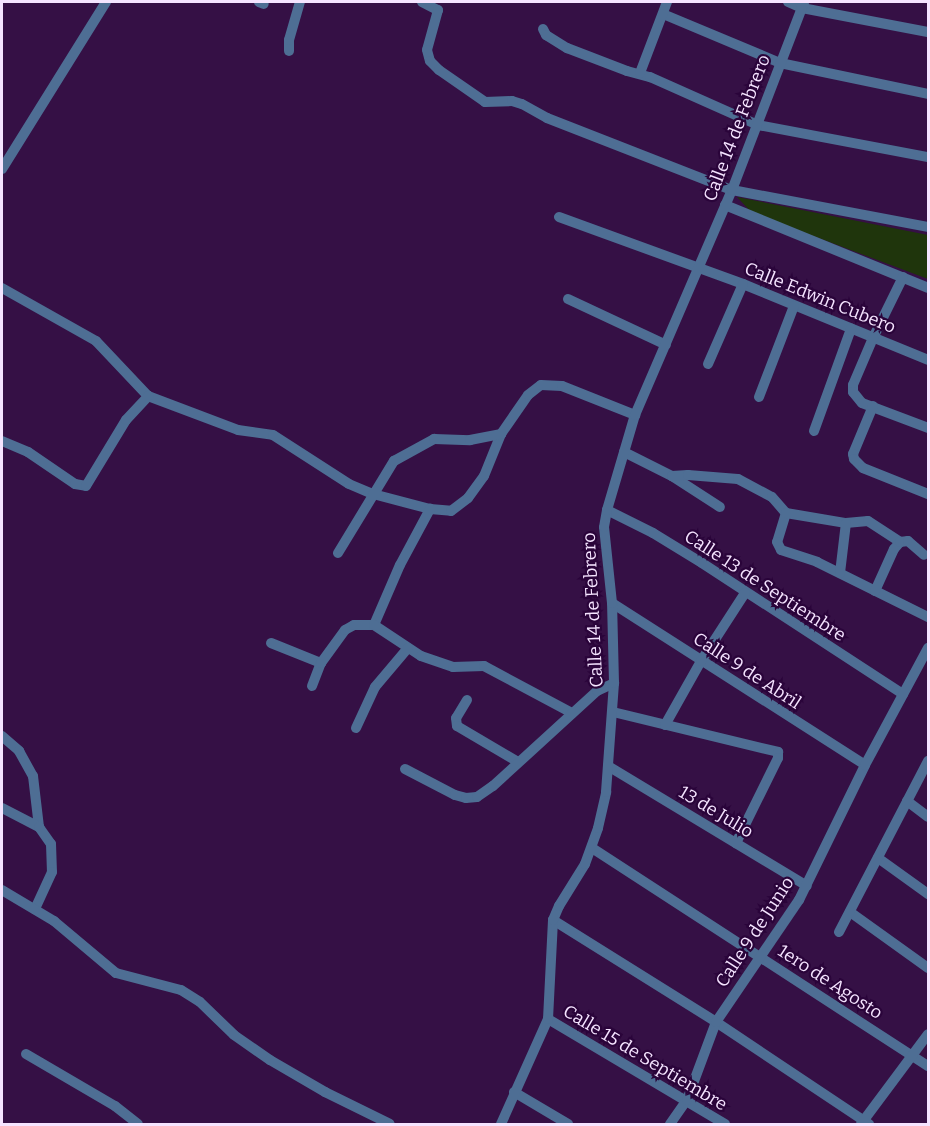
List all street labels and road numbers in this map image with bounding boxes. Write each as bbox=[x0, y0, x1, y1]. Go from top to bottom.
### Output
street label: Calle 14 de Febrero bbox=[699, 52, 775, 204]
street label: Calle Edwin Cubero bbox=[741, 258, 899, 338]
street label: Calle 13 de Septiembre bbox=[680, 526, 850, 646]
street label: Calle 14 de Febrero bbox=[578, 532, 608, 688]
street label: Calle 9 de Abril bbox=[689, 628, 805, 714]
street label: 13 de Julio bbox=[675, 781, 757, 843]
street label: Calle 9 de Junio bbox=[711, 873, 799, 991]
street label: 1ero de Agosto bbox=[774, 940, 886, 1024]
street label: Calle 15 de Septiembre bbox=[559, 1000, 731, 1116]

